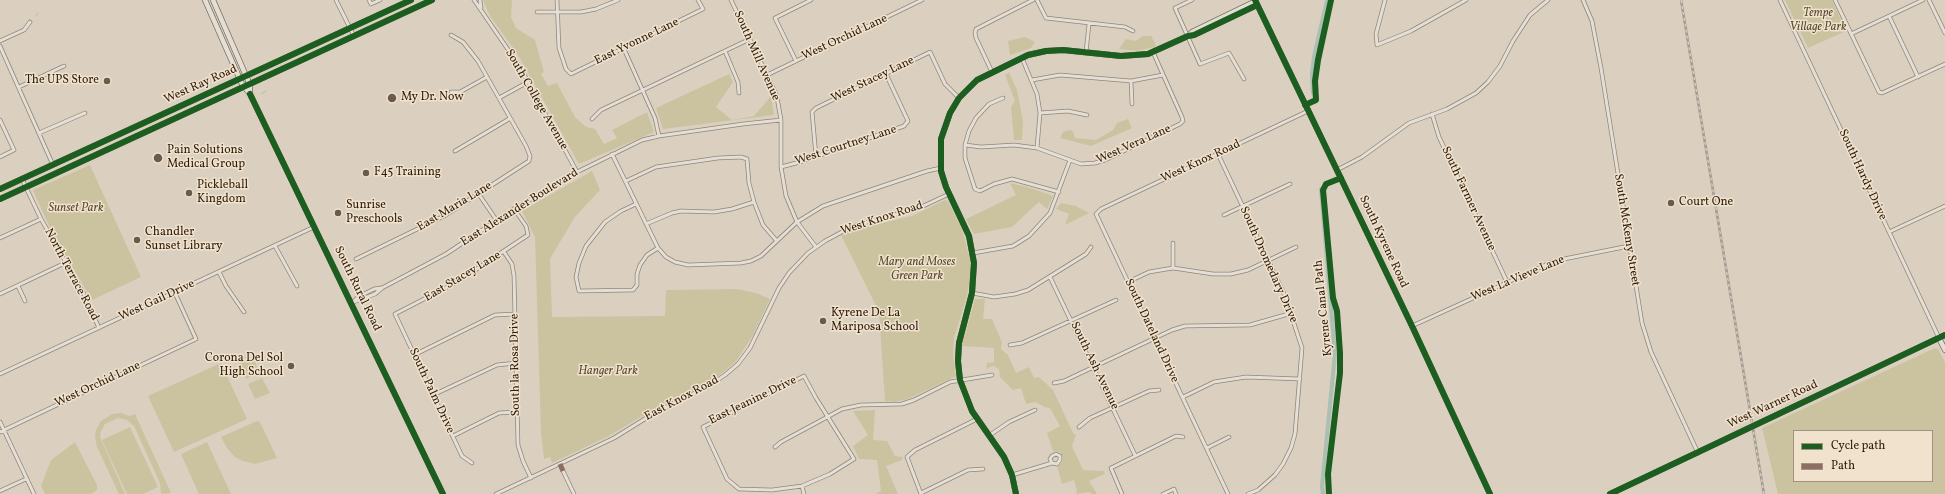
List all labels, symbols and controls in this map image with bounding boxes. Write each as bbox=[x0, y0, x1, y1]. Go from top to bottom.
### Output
park label: Tempe Village Park bbox=[1789, 7, 1847, 35]
street label: South Mill Avenue bbox=[730, 9, 782, 103]
street label: West Orchid Lane bbox=[800, 12, 890, 64]
street label: East Yvonne Lane bbox=[592, 15, 682, 69]
street label: South College Avenue bbox=[501, 47, 571, 153]
street label: West Stacey Lane bbox=[829, 54, 917, 106]
street label: West Ray Road bbox=[162, 62, 240, 108]
place label: The UPS Store bbox=[25, 74, 99, 88]
marker: The UPS Store bbox=[102, 76, 112, 86]
place label: My Dr. Now bbox=[401, 91, 463, 105]
marker: My Dr. Now bbox=[386, 92, 398, 104]
street label: West Vera Lane bbox=[1094, 122, 1174, 168]
street label: West Courtney Lane bbox=[793, 123, 899, 169]
street label: South Hardy Drive bbox=[1835, 127, 1889, 223]
street label: West Knox Road bbox=[1159, 137, 1243, 187]
place label: Pain Solutions Medical Group bbox=[167, 144, 245, 172]
street label: South Farmer Avenue bbox=[1437, 144, 1499, 254]
marker: Pain Solutions Medical Group bbox=[152, 152, 164, 164]
place label: F45 Training bbox=[374, 166, 441, 180]
street label: East Alexander Boulevard bbox=[459, 166, 581, 250]
marker: F45 Training bbox=[361, 168, 371, 178]
street label: South McKemy Street bbox=[1610, 173, 1642, 287]
place label: Pickleball Kingdom bbox=[197, 179, 248, 207]
street label: East Maria Lane bbox=[415, 179, 495, 235]
marker: Pickleball Kingdom bbox=[184, 188, 194, 198]
street label: South Kyrene Road bbox=[1355, 193, 1411, 291]
place label: Court One bbox=[1679, 196, 1733, 210]
marker: Court One bbox=[1666, 198, 1676, 208]
place label: Sunrise Preschools bbox=[346, 199, 402, 227]
street label: West Knox Road bbox=[839, 199, 925, 239]
park label: Sunset Park bbox=[48, 202, 104, 216]
street label: South Dromedary Drive bbox=[1236, 205, 1300, 325]
marker: Sunrise Preschools bbox=[333, 208, 343, 218]
street label: North Terrace Road bbox=[41, 226, 101, 324]
place label: Chandler Sunset Library bbox=[145, 226, 222, 254]
marker: Chandler Sunset Library bbox=[132, 235, 142, 245]
street label: South Rural Road bbox=[330, 244, 384, 334]
street label: East Stacey Lane bbox=[422, 248, 504, 306]
street label: West La Vieve Lane bbox=[1469, 253, 1567, 305]
park label: Mary and Moses Green Park bbox=[879, 256, 955, 284]
street label: Kyrene Canal Path bbox=[1312, 259, 1336, 357]
street label: West Gail Drive bbox=[117, 277, 197, 325]
street label: South Dateland Drive bbox=[1121, 277, 1181, 385]
place label: Kyrene De La Mariposa School bbox=[831, 307, 919, 335]
street label: South la Rosa Drive bbox=[508, 314, 524, 416]
marker: Kyrene De La Mariposa School bbox=[818, 316, 828, 326]
street label: South Ash Avenue bbox=[1067, 320, 1121, 412]
street label: South Palm Drive bbox=[405, 346, 457, 436]
place label: Corona Del Sol High School bbox=[205, 352, 283, 380]
street label: West Orchid Lane bbox=[53, 359, 143, 411]
marker: Corona Del Sol High School bbox=[286, 361, 296, 371]
park label: Hanger Park bbox=[578, 365, 638, 379]
street label: East Knox Road bbox=[642, 373, 722, 425]
street label: East Jeanine Drive bbox=[707, 374, 799, 428]
street label: West Warner Road bbox=[1726, 378, 1820, 432]
legend bbox=[1793, 430, 1933, 482]
text: Cycle path bbox=[1831, 438, 1886, 454]
text: Path bbox=[1831, 458, 1855, 474]

